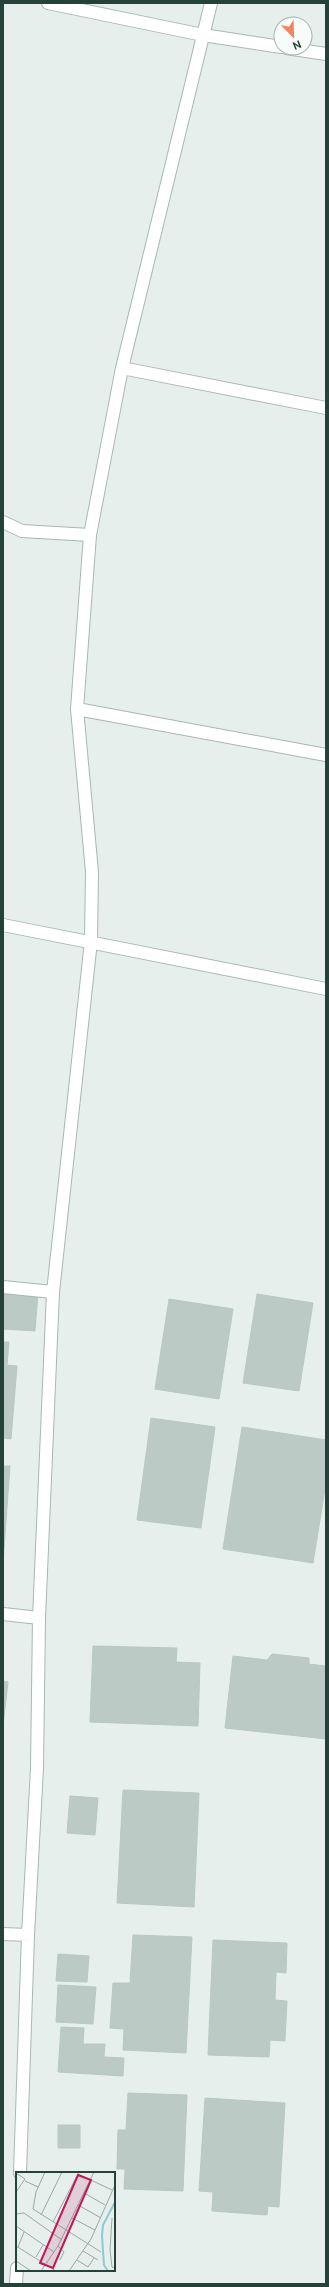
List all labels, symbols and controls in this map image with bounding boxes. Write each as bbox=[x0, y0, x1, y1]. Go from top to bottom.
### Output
north arrow bbox=[273, 16, 313, 56]
text: N bbox=[291, 38, 303, 52]
inset map bbox=[16, 2172, 115, 2271]

